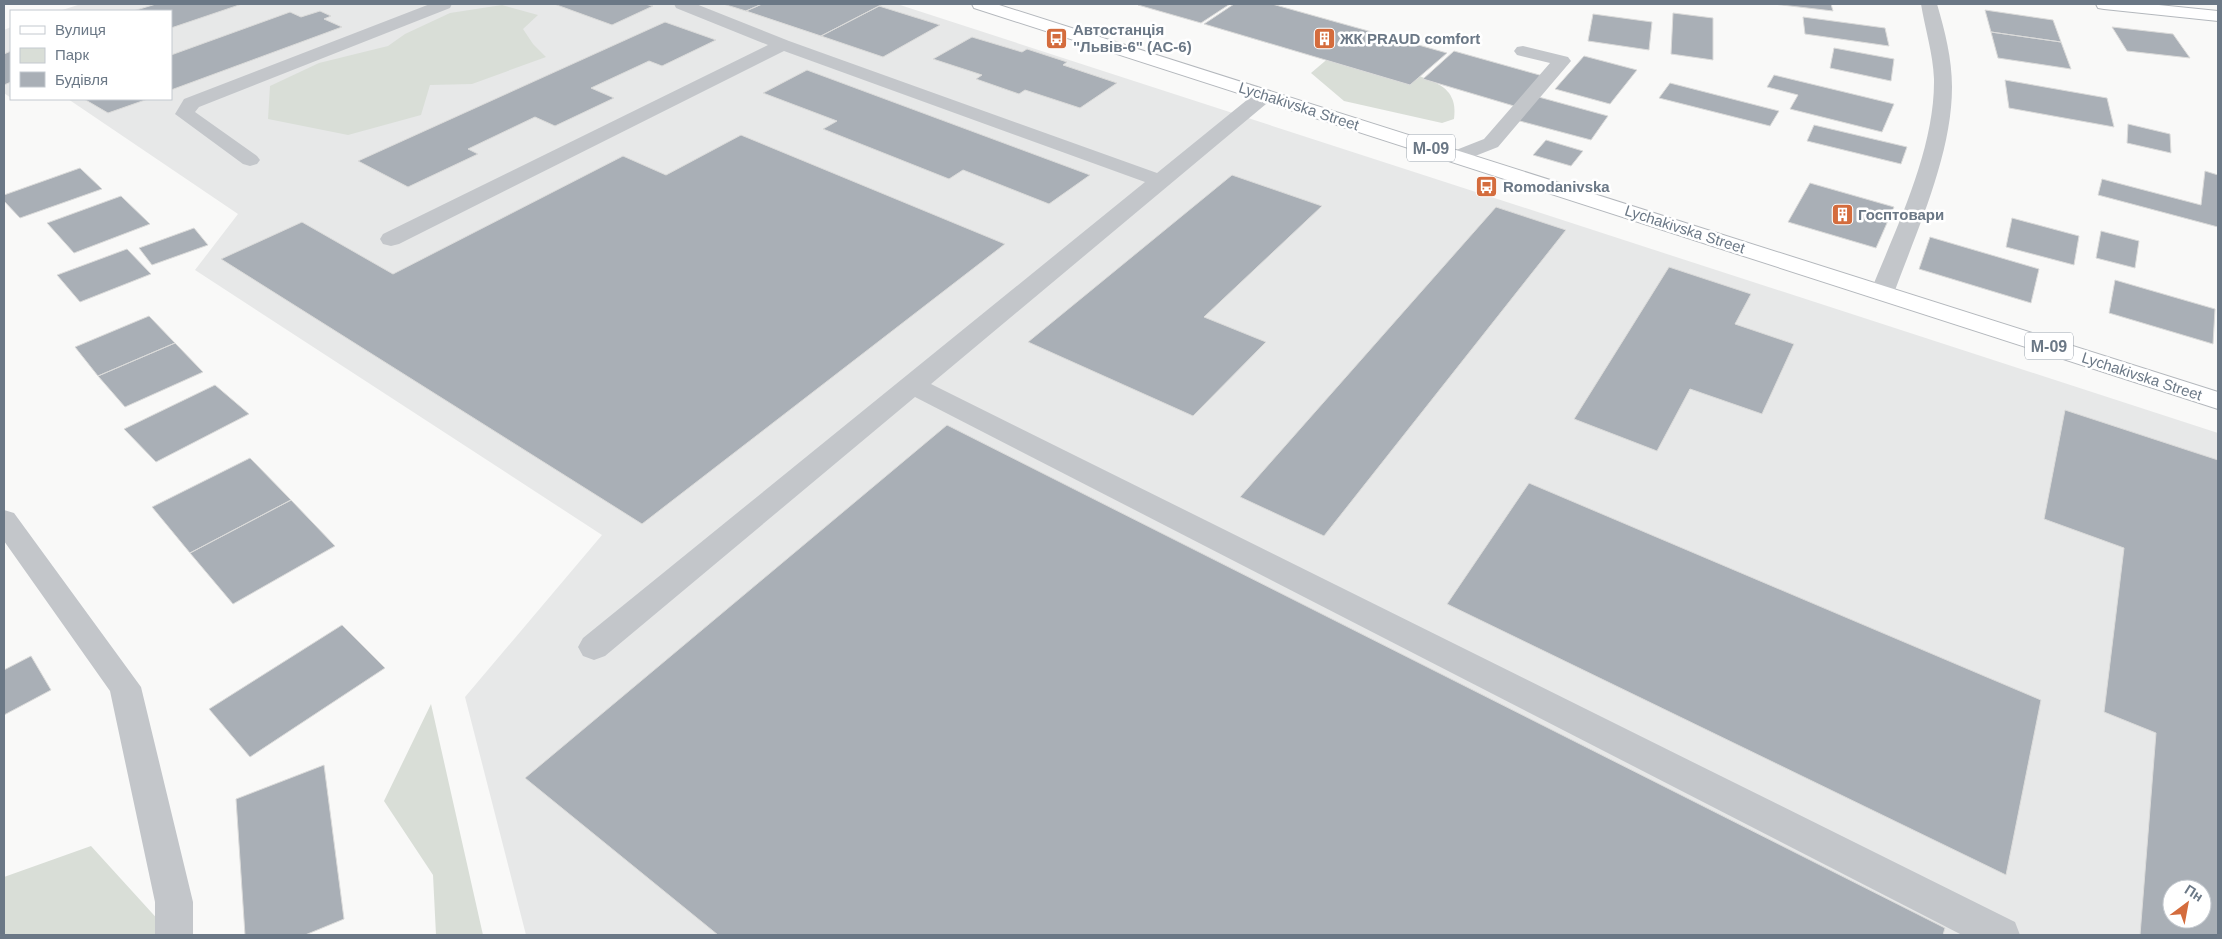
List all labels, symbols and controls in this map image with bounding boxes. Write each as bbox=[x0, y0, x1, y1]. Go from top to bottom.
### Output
legend bbox=[10, 10, 172, 100]
text: Вулиця bbox=[55, 21, 106, 38]
place label: Автостанція "Львів-6" (АС-6) bbox=[1073, 21, 1192, 55]
bus stop icon: Автостанція "Львів-6" (АС-6) bbox=[1045, 26, 1069, 50]
building icon: ЖК PRAUD comfort bbox=[1312, 26, 1336, 50]
place label: ЖК PRAUD comfort bbox=[1339, 30, 1480, 47]
text: Парк bbox=[55, 46, 89, 63]
text: Будівля bbox=[55, 71, 108, 88]
street label: Lychakivska Street bbox=[1237, 79, 1362, 134]
road number: М-09 bbox=[1407, 134, 1455, 162]
bus stop icon: Romodanivska bbox=[1475, 174, 1499, 198]
place label: Romodanivska bbox=[1503, 178, 1610, 195]
street label: Lychakivska Street bbox=[1623, 202, 1748, 257]
building icon: Госптовари bbox=[1830, 202, 1854, 226]
place label: Госптовари bbox=[1858, 206, 1944, 223]
road number: М-09 bbox=[2025, 332, 2073, 360]
street label: Lychakivska Street bbox=[2080, 349, 2205, 404]
north arrow bbox=[2162, 879, 2212, 929]
text: Пн bbox=[2182, 881, 2206, 905]

